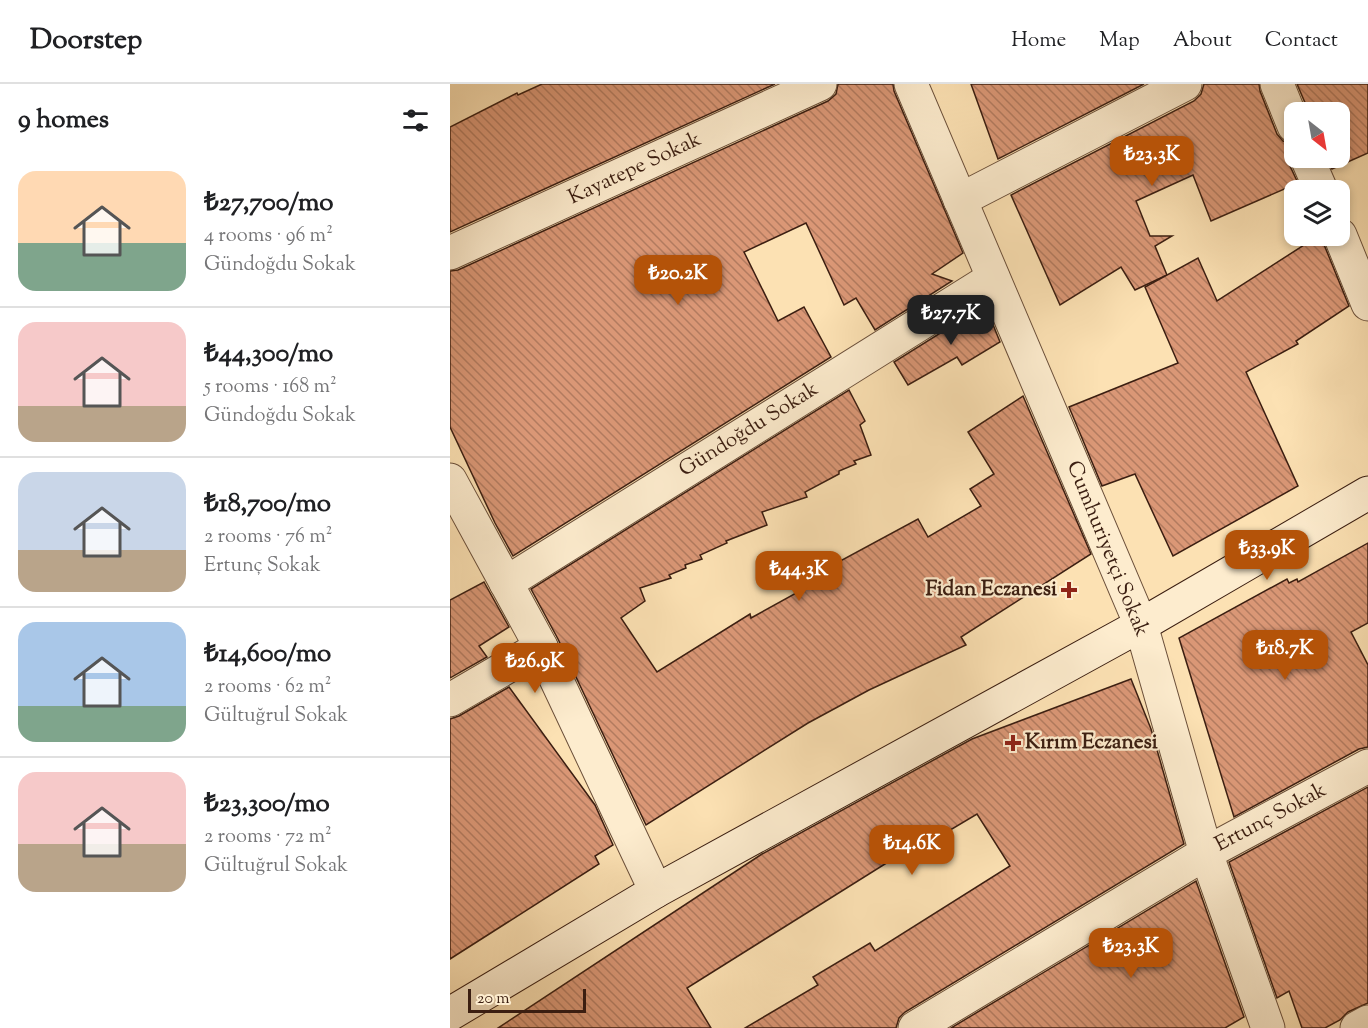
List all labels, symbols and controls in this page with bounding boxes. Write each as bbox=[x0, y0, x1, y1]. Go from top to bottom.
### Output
text: Doorstep bbox=[30, 21, 142, 61]
text: Home bbox=[1011, 26, 1066, 56]
text: Map bbox=[1099, 26, 1140, 56]
text: About bbox=[1173, 26, 1232, 56]
text: Contact bbox=[1265, 26, 1338, 56]
text: 9 homes bbox=[18, 102, 109, 139]
north arrow bbox=[1284, 102, 1350, 168]
map controls bbox=[1284, 102, 1350, 246]
icon: filters bbox=[399, 104, 432, 137]
street label: Kayatepe Sokak bbox=[564, 125, 707, 213]
pin: ₺23.3K bbox=[1103, 136, 1201, 187]
text: ₺23.3K bbox=[1124, 141, 1180, 170]
button: layers bbox=[1284, 180, 1350, 246]
text: ₺27,700/mo bbox=[204, 185, 333, 222]
icon: home bbox=[66, 195, 138, 267]
text: 4 rooms · 96 m² bbox=[204, 222, 333, 251]
text: Gündoğdu Sokak bbox=[204, 251, 356, 280]
pin: ₺20.2K bbox=[629, 255, 727, 306]
text: ₺20.2K bbox=[648, 260, 708, 289]
pin: ₺27.7K bbox=[902, 295, 1000, 346]
text: ₺27.7K bbox=[921, 300, 981, 329]
text: ₺44,300/mo bbox=[204, 336, 333, 373]
icon: home bbox=[66, 346, 138, 418]
text: 5 rooms · 168 m² bbox=[204, 373, 337, 402]
street label: Gündoğdu Sokak bbox=[673, 375, 825, 485]
text: Gündoğdu Sokak bbox=[204, 402, 356, 431]
street label: Cumhuriyetçi Sokak bbox=[1058, 457, 1156, 642]
text: ₺18,700/mo bbox=[204, 486, 331, 523]
icon: home bbox=[66, 496, 138, 568]
text: 2 rooms · 76 m² bbox=[204, 523, 332, 552]
pin: ₺33.9K bbox=[1218, 530, 1316, 581]
text: ₺33.9K bbox=[1239, 535, 1295, 564]
pin: ₺44.3K bbox=[750, 551, 848, 602]
text: Ertunç Sokak bbox=[204, 552, 321, 581]
text: ₺44.3K bbox=[769, 556, 829, 585]
place label: Fidan Eczanesi bbox=[925, 575, 1057, 605]
marker: Fidan Eczanesi bbox=[1062, 583, 1076, 597]
pin: ₺18.7K bbox=[1236, 630, 1334, 681]
text: ₺18.7K bbox=[1256, 635, 1314, 664]
text: ₺14,600/mo bbox=[204, 636, 331, 673]
pin: ₺26.9K bbox=[486, 643, 584, 694]
icon: home bbox=[66, 646, 138, 718]
text: ₺26.9K bbox=[505, 648, 565, 677]
text: 2 rooms · 62 m² bbox=[204, 673, 332, 702]
text: Gültuğrul Sokak bbox=[204, 702, 348, 731]
place label: Kırım Eczanesi bbox=[1025, 728, 1158, 758]
marker: Kırım Eczanesi bbox=[1006, 736, 1020, 750]
street label: Ertunç Sokak bbox=[1210, 776, 1333, 860]
text: ₺23,300/mo bbox=[204, 786, 330, 823]
icon: home bbox=[66, 796, 138, 868]
text: 2 rooms · 72 m² bbox=[204, 823, 332, 852]
pin: ₺14.6K bbox=[863, 825, 961, 876]
text: ₺14.6K bbox=[883, 830, 941, 859]
text: Gültuğrul Sokak bbox=[204, 852, 348, 881]
pin: ₺23.3K bbox=[1082, 928, 1180, 979]
text: ₺23.3K bbox=[1103, 933, 1159, 962]
scale bar bbox=[468, 986, 586, 1014]
text: 20 m bbox=[477, 988, 510, 1011]

